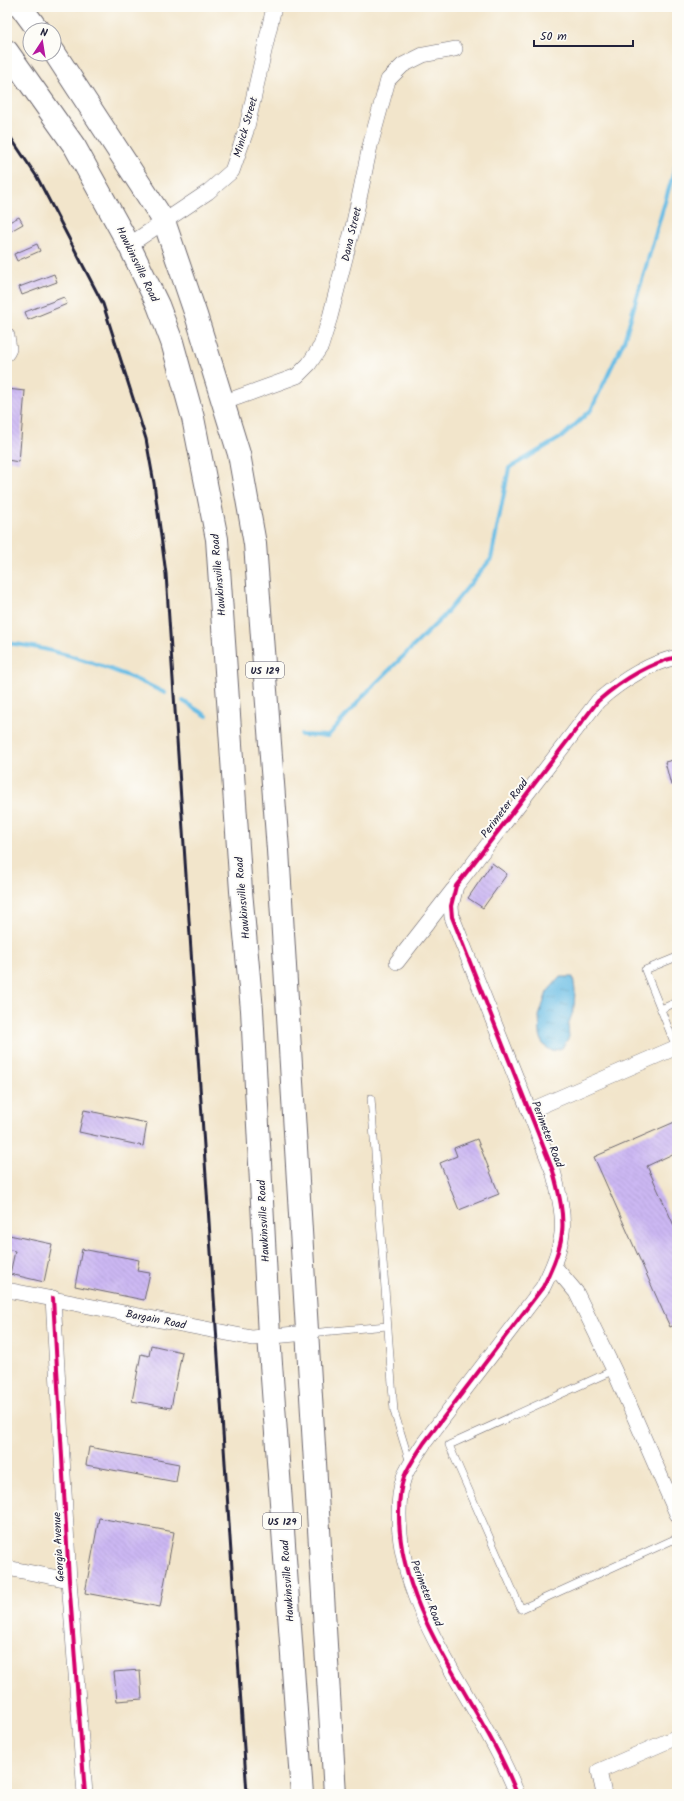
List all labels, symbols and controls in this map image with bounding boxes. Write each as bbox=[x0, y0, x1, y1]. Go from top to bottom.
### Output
north arrow bbox=[22, 22, 62, 62]
scale bar bbox=[534, 22, 633, 48]
text: N bbox=[39, 24, 49, 43]
text: 50 m bbox=[540, 27, 567, 46]
street label: Minick Street bbox=[229, 94, 263, 160]
street label: Dana Street bbox=[337, 204, 367, 263]
street label: Hawkinsville Road bbox=[111, 223, 163, 306]
street label: Hawkinsville Road bbox=[206, 533, 232, 617]
road number: US 129 bbox=[246, 662, 284, 678]
street label: Perimeter Road bbox=[476, 775, 533, 842]
street label: Hawkinsville Road bbox=[230, 856, 256, 940]
street label: Perimeter Road bbox=[526, 1098, 568, 1171]
street label: Hawkinsville Road bbox=[253, 1179, 275, 1263]
street label: Bargain Road bbox=[124, 1305, 188, 1335]
street label: Georgia Avenue bbox=[48, 1511, 70, 1582]
road number: US 129 bbox=[263, 1513, 301, 1529]
street label: Hawkinsville Road bbox=[276, 1539, 300, 1623]
street label: Perimeter Road bbox=[405, 1557, 447, 1630]

